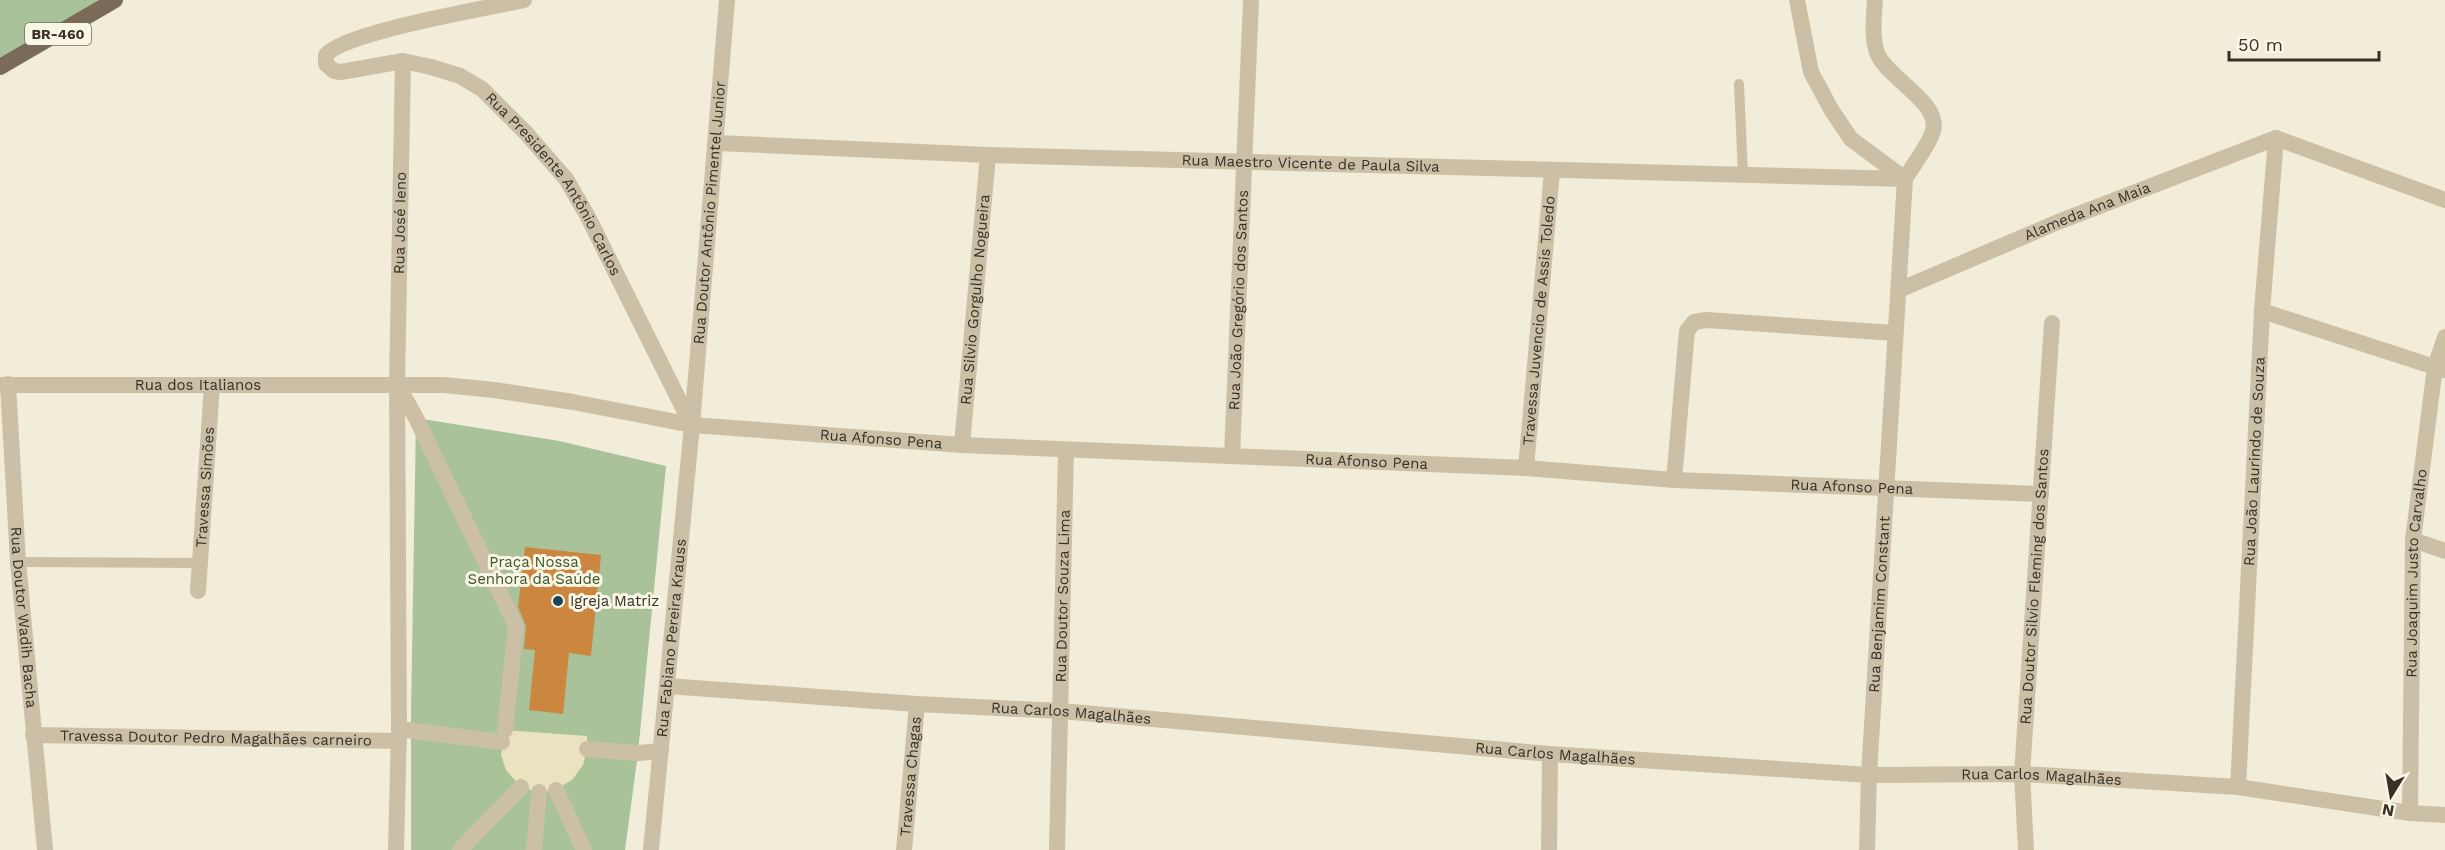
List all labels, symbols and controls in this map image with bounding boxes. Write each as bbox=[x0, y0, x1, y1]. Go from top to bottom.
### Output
road number: BR-460 bbox=[25, 23, 91, 45]
scale bar bbox=[2229, 24, 2379, 62]
text: 50 m bbox=[2238, 34, 2283, 55]
street label: Rua Doutor Antônio Pimentel Junior bbox=[690, 80, 729, 345]
street label: Rua Presidente Antônio Carlos bbox=[482, 89, 625, 279]
street label: Rua Maestro Vicente de Paula Silva bbox=[1181, 151, 1440, 176]
street label: Rua José Ieno bbox=[390, 172, 410, 274]
street label: Alameda Ana Maia bbox=[2021, 178, 2153, 244]
street label: Rua João Gregório dos Santos bbox=[1225, 189, 1252, 411]
street label: Rua Silvio Gorgulho Nogueira bbox=[957, 193, 993, 406]
street label: Travessa Juvencio de Assis Toledo bbox=[1519, 195, 1559, 446]
street label: Rua João Laurindo de Souza bbox=[2240, 356, 2269, 566]
street label: Rua dos Italianos bbox=[135, 376, 261, 394]
street label: Rua Afonso Pena bbox=[819, 425, 944, 453]
street label: Travessa Simões bbox=[192, 426, 218, 548]
street label: Rua Doutor Silvio Fleming dos Santos bbox=[2016, 448, 2053, 725]
street label: Rua Afonso Pena bbox=[1305, 450, 1429, 473]
street label: Rua Joaquim Justo Carvalho bbox=[2402, 468, 2431, 678]
street label: Rua Afonso Pena bbox=[1790, 475, 1914, 498]
street label: Rua Doutor Souza Lima bbox=[1052, 509, 1074, 683]
street label: Rua Benjamim Constant bbox=[1865, 515, 1894, 693]
street label: Rua Doutor Wadih Bacha bbox=[7, 526, 41, 709]
street label: Rua Fabiano Pereira Krauss bbox=[653, 538, 690, 738]
park label: Praça Nossa Senhora da Saúde bbox=[468, 553, 600, 588]
place label: Igreja Matriz bbox=[570, 592, 659, 610]
marker: Igreja Matriz bbox=[551, 594, 565, 608]
street label: Rua Carlos Magalhães bbox=[991, 699, 1152, 728]
street label: Travessa Chagas bbox=[896, 716, 925, 837]
street label: Travessa Doutor Pedro Magalhães carneiro bbox=[60, 726, 372, 750]
street label: Rua Carlos Magalhães bbox=[1474, 738, 1636, 769]
street label: Rua Carlos Magalhães bbox=[1961, 765, 2122, 789]
north arrow bbox=[2361, 766, 2421, 826]
text: N bbox=[2381, 800, 2396, 821]

